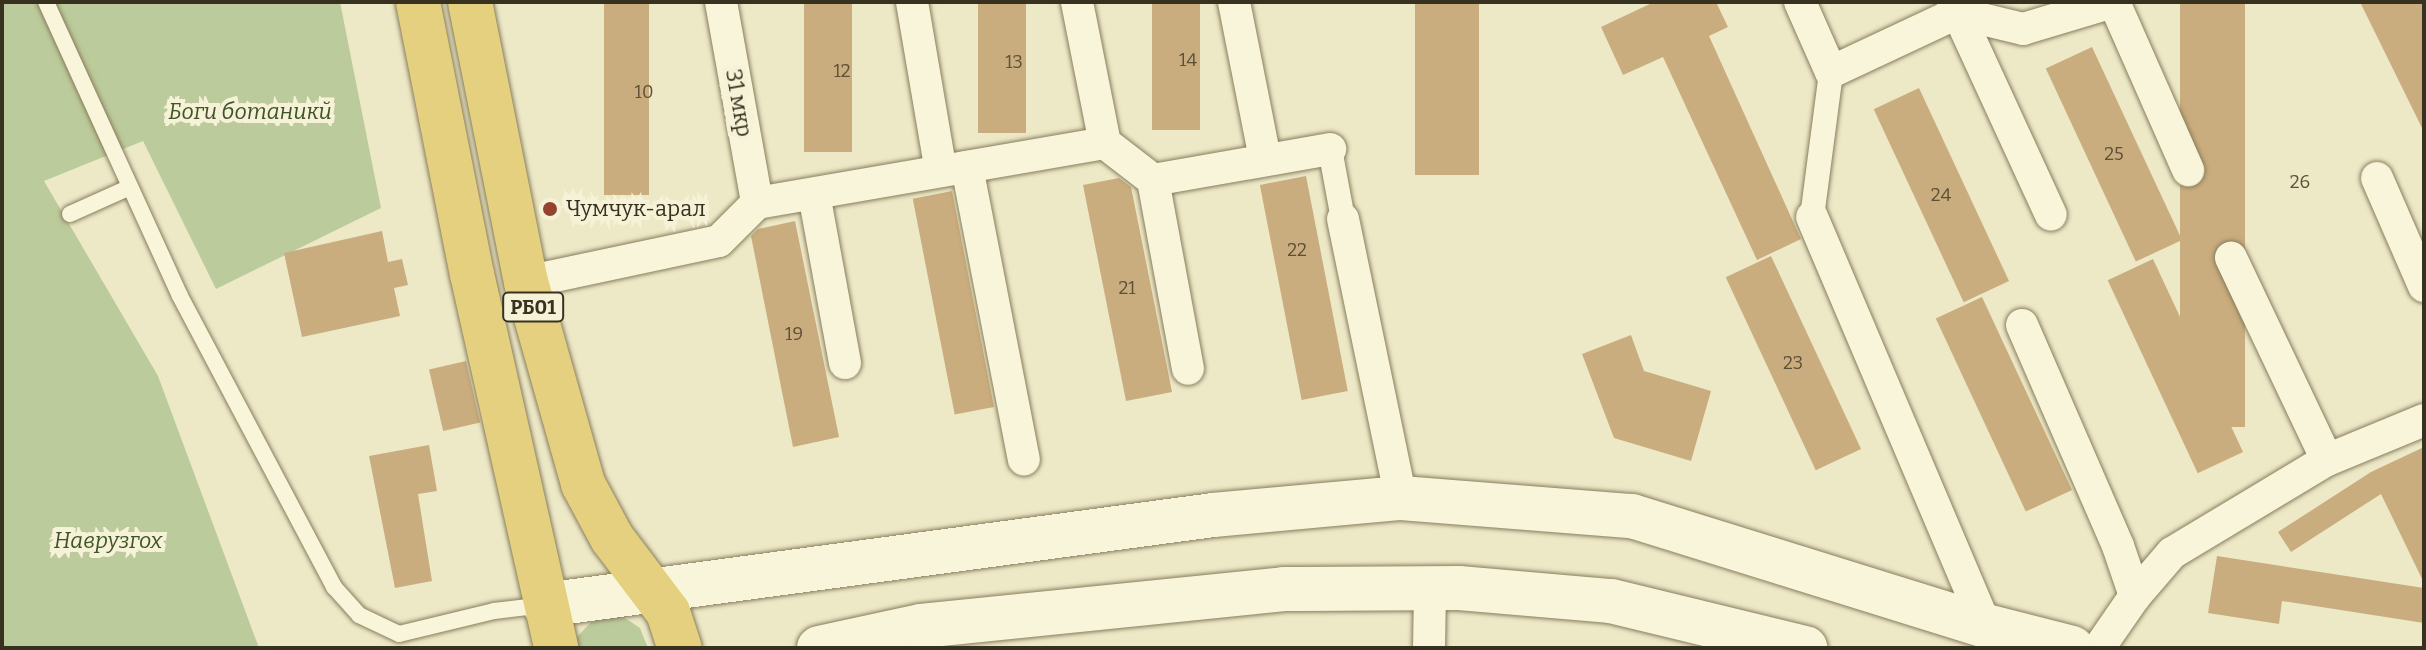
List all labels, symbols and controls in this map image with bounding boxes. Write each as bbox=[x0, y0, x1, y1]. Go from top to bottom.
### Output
house number: 14 bbox=[1179, 49, 1197, 71]
house number: 13 bbox=[1005, 51, 1023, 73]
house number: 12 bbox=[833, 60, 851, 82]
street label: 31 мкр bbox=[720, 67, 758, 139]
house number: 10 bbox=[635, 81, 653, 103]
park label: Боги ботаникй bbox=[168, 99, 332, 125]
house number: 25 bbox=[2104, 143, 2124, 165]
house number: 26 bbox=[2290, 171, 2310, 193]
house number: 24 bbox=[1931, 184, 1951, 206]
place label: Чумчук-арал bbox=[566, 196, 706, 222]
marker: Чумчук-арал bbox=[541, 200, 559, 218]
house number: 22 bbox=[1287, 239, 1307, 261]
house number: 21 bbox=[1118, 277, 1136, 299]
road number: РБ01 bbox=[501, 291, 565, 323]
house number: 19 bbox=[785, 323, 803, 345]
house number: 23 bbox=[1783, 352, 1803, 374]
park label: Наврузгох bbox=[54, 528, 162, 554]

